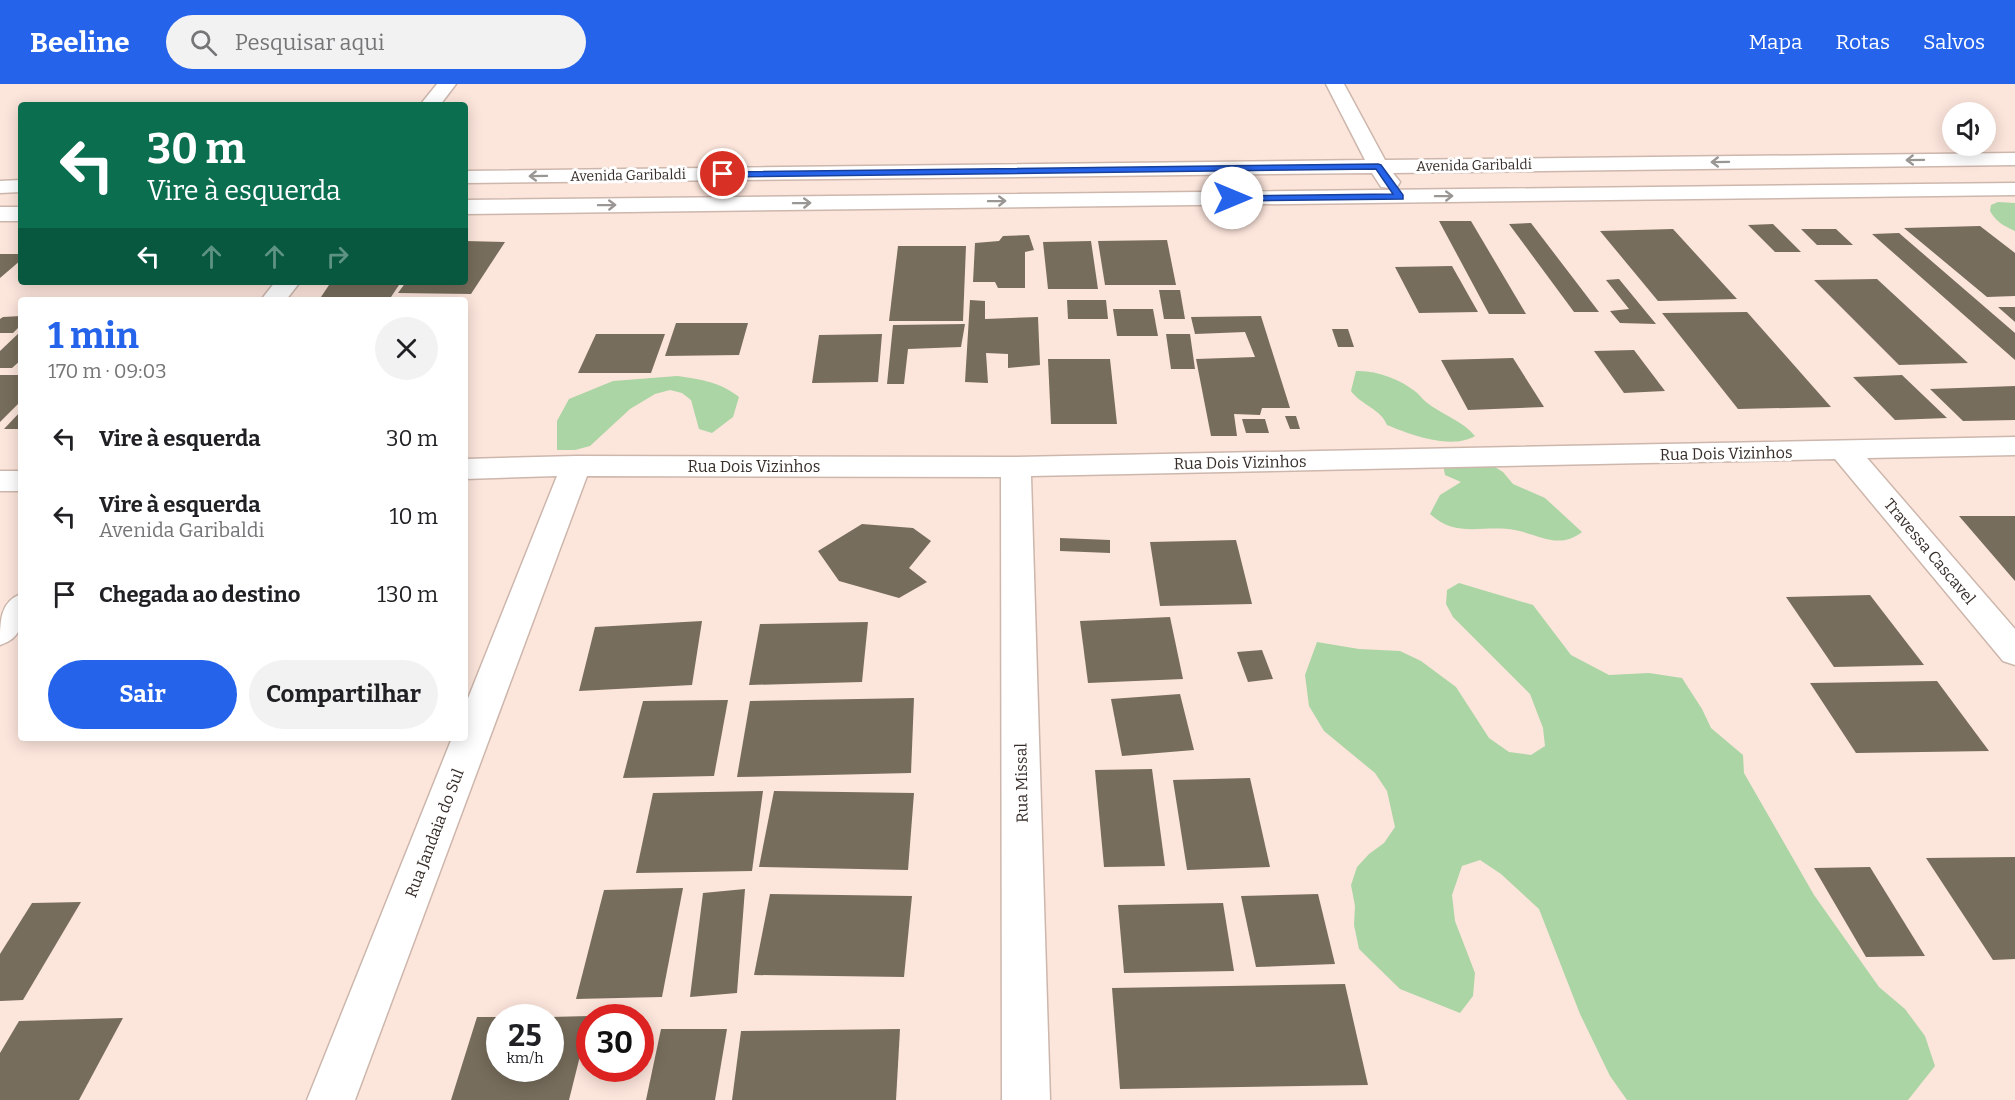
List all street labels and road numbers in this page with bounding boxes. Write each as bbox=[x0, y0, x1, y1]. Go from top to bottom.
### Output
street label: Avenida Garibaldi bbox=[1416, 156, 1532, 175]
street label: Avenida Garibaldi bbox=[570, 166, 686, 185]
street label: Rua Dois Vizinhos bbox=[1659, 443, 1793, 464]
street label: Rua Dois Vizinhos bbox=[1173, 452, 1307, 473]
street label: Rua Dois Vizinhos bbox=[688, 457, 820, 476]
street label: Travessa Cascavel bbox=[1880, 495, 1980, 608]
street label: Rua Missal bbox=[1011, 743, 1032, 823]
street label: Rua Jandaia do Sul bbox=[401, 766, 468, 900]

